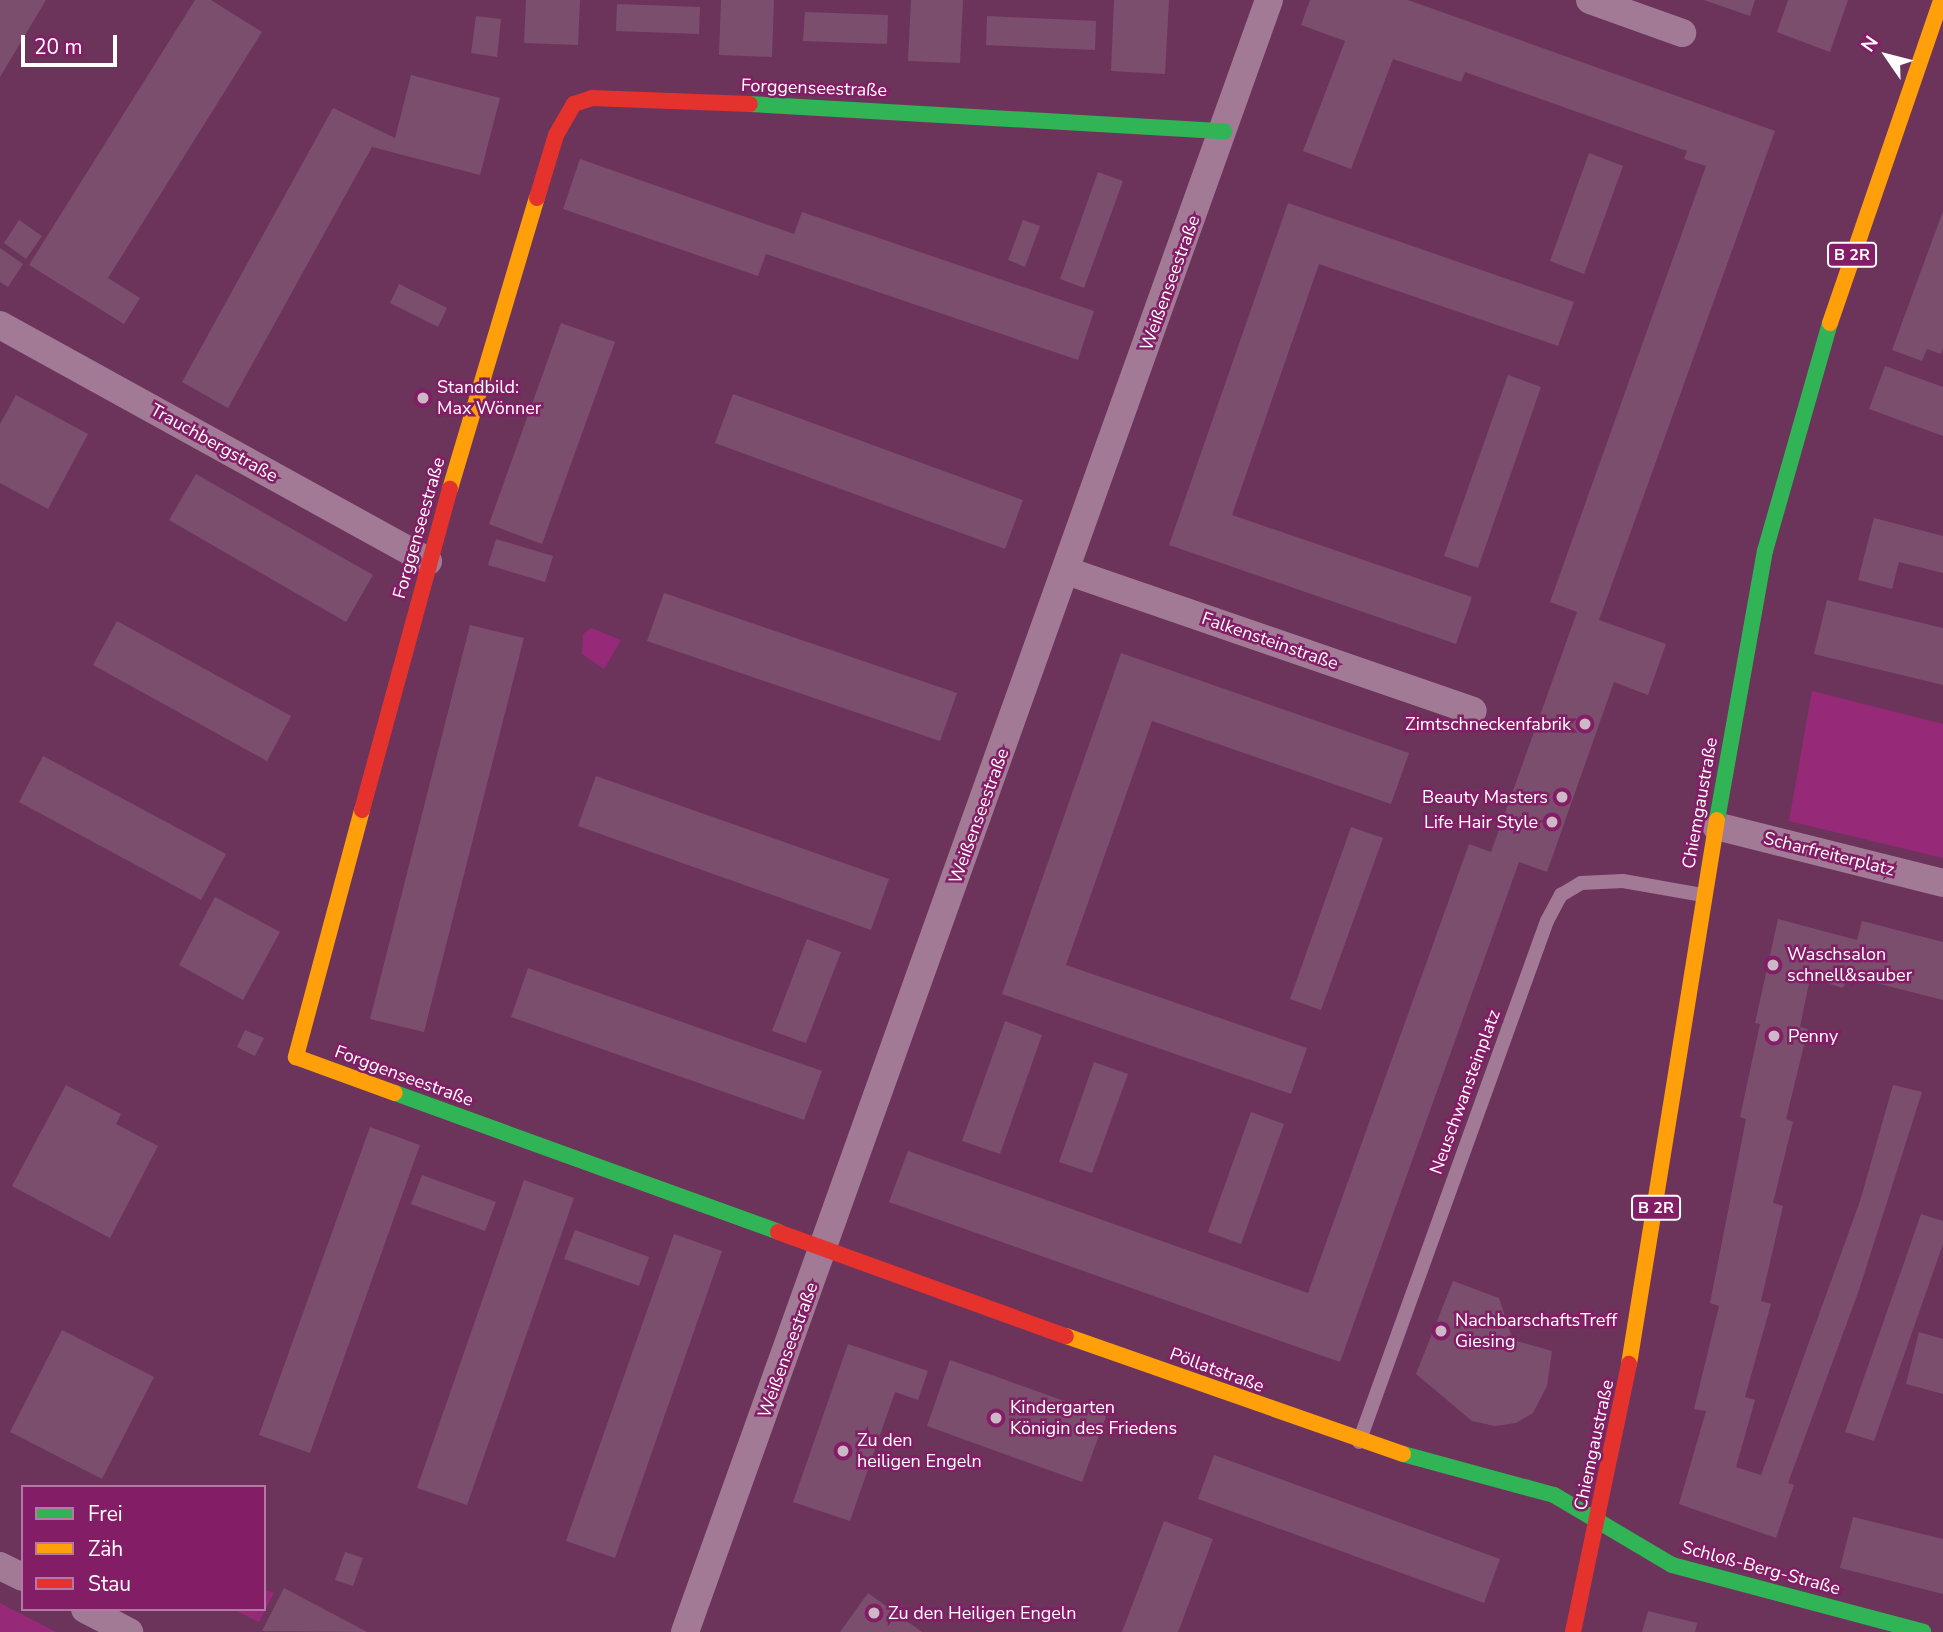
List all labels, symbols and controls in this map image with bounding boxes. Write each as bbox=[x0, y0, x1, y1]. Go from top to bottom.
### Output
scale bar bbox=[24, 21, 121, 65]
north arrow bbox=[1852, 21, 1922, 91]
text: N bbox=[1855, 31, 1885, 57]
text: 20 m bbox=[34, 33, 83, 61]
street label: Forggenseestraße bbox=[741, 75, 887, 101]
street label: Weißenseestraße bbox=[1135, 212, 1205, 354]
road number: B 2R bbox=[1826, 243, 1878, 268]
place label: Standbild: Max Wönner bbox=[437, 377, 541, 420]
marker: Standbild: Max Wönner bbox=[415, 390, 431, 406]
street label: Trauchbergstraße bbox=[147, 399, 281, 487]
street label: Forggenseestraße bbox=[389, 455, 449, 601]
street label: Falkensteinstraße bbox=[1199, 607, 1341, 675]
place label: Zimtschneckenfabrik bbox=[1405, 713, 1571, 735]
marker: Zimtschneckenfabrik bbox=[1577, 716, 1593, 732]
street label: Chiemgaustraße bbox=[1678, 736, 1722, 870]
street label: Weißenseestraße bbox=[944, 745, 1014, 887]
place label: Beauty Masters bbox=[1422, 786, 1548, 808]
marker: Beauty Masters bbox=[1554, 789, 1570, 805]
place label: Life Hair Style bbox=[1424, 811, 1538, 833]
marker: Life Hair Style bbox=[1544, 814, 1560, 830]
street label: Scharfreiterplatz bbox=[1761, 827, 1897, 881]
place label: Waschsalon schnell&sauber bbox=[1787, 944, 1912, 986]
marker: Waschsalon schnell&sauber bbox=[1765, 957, 1781, 973]
street label: Neuschwansteinplatz bbox=[1425, 1007, 1505, 1177]
place label: Penny bbox=[1788, 1025, 1838, 1047]
marker: Penny bbox=[1766, 1028, 1782, 1044]
street label: Forggenseestraße bbox=[332, 1041, 476, 1111]
road number: B 2R bbox=[1630, 1196, 1682, 1220]
street label: Weißenseestraße bbox=[753, 1279, 823, 1421]
place label: NachbarschaftsTreff Giesing bbox=[1455, 1310, 1617, 1352]
marker: NachbarschaftsTreff Giesing bbox=[1433, 1323, 1449, 1339]
street label: Pöllatstraße bbox=[1167, 1343, 1267, 1397]
street label: Chiemgaustraße bbox=[1570, 1378, 1618, 1512]
place label: Kindergarten Königin des Friedens bbox=[1010, 1397, 1177, 1440]
marker: Kindergarten Königin des Friedens bbox=[988, 1410, 1004, 1426]
place label: Zu den heiligen Engeln bbox=[857, 1430, 982, 1472]
marker: Zu den heiligen Engeln bbox=[835, 1443, 851, 1459]
legend bbox=[21, 1485, 266, 1611]
text: Frei bbox=[88, 1500, 123, 1528]
text: Zäh bbox=[88, 1535, 123, 1563]
street label: Schloß-Berg-Straße bbox=[1679, 1536, 1843, 1600]
text: Stau bbox=[88, 1570, 131, 1598]
place label: Zu den Heiligen Engeln bbox=[888, 1602, 1076, 1624]
marker: Zu den Heiligen Engeln bbox=[866, 1605, 882, 1621]

